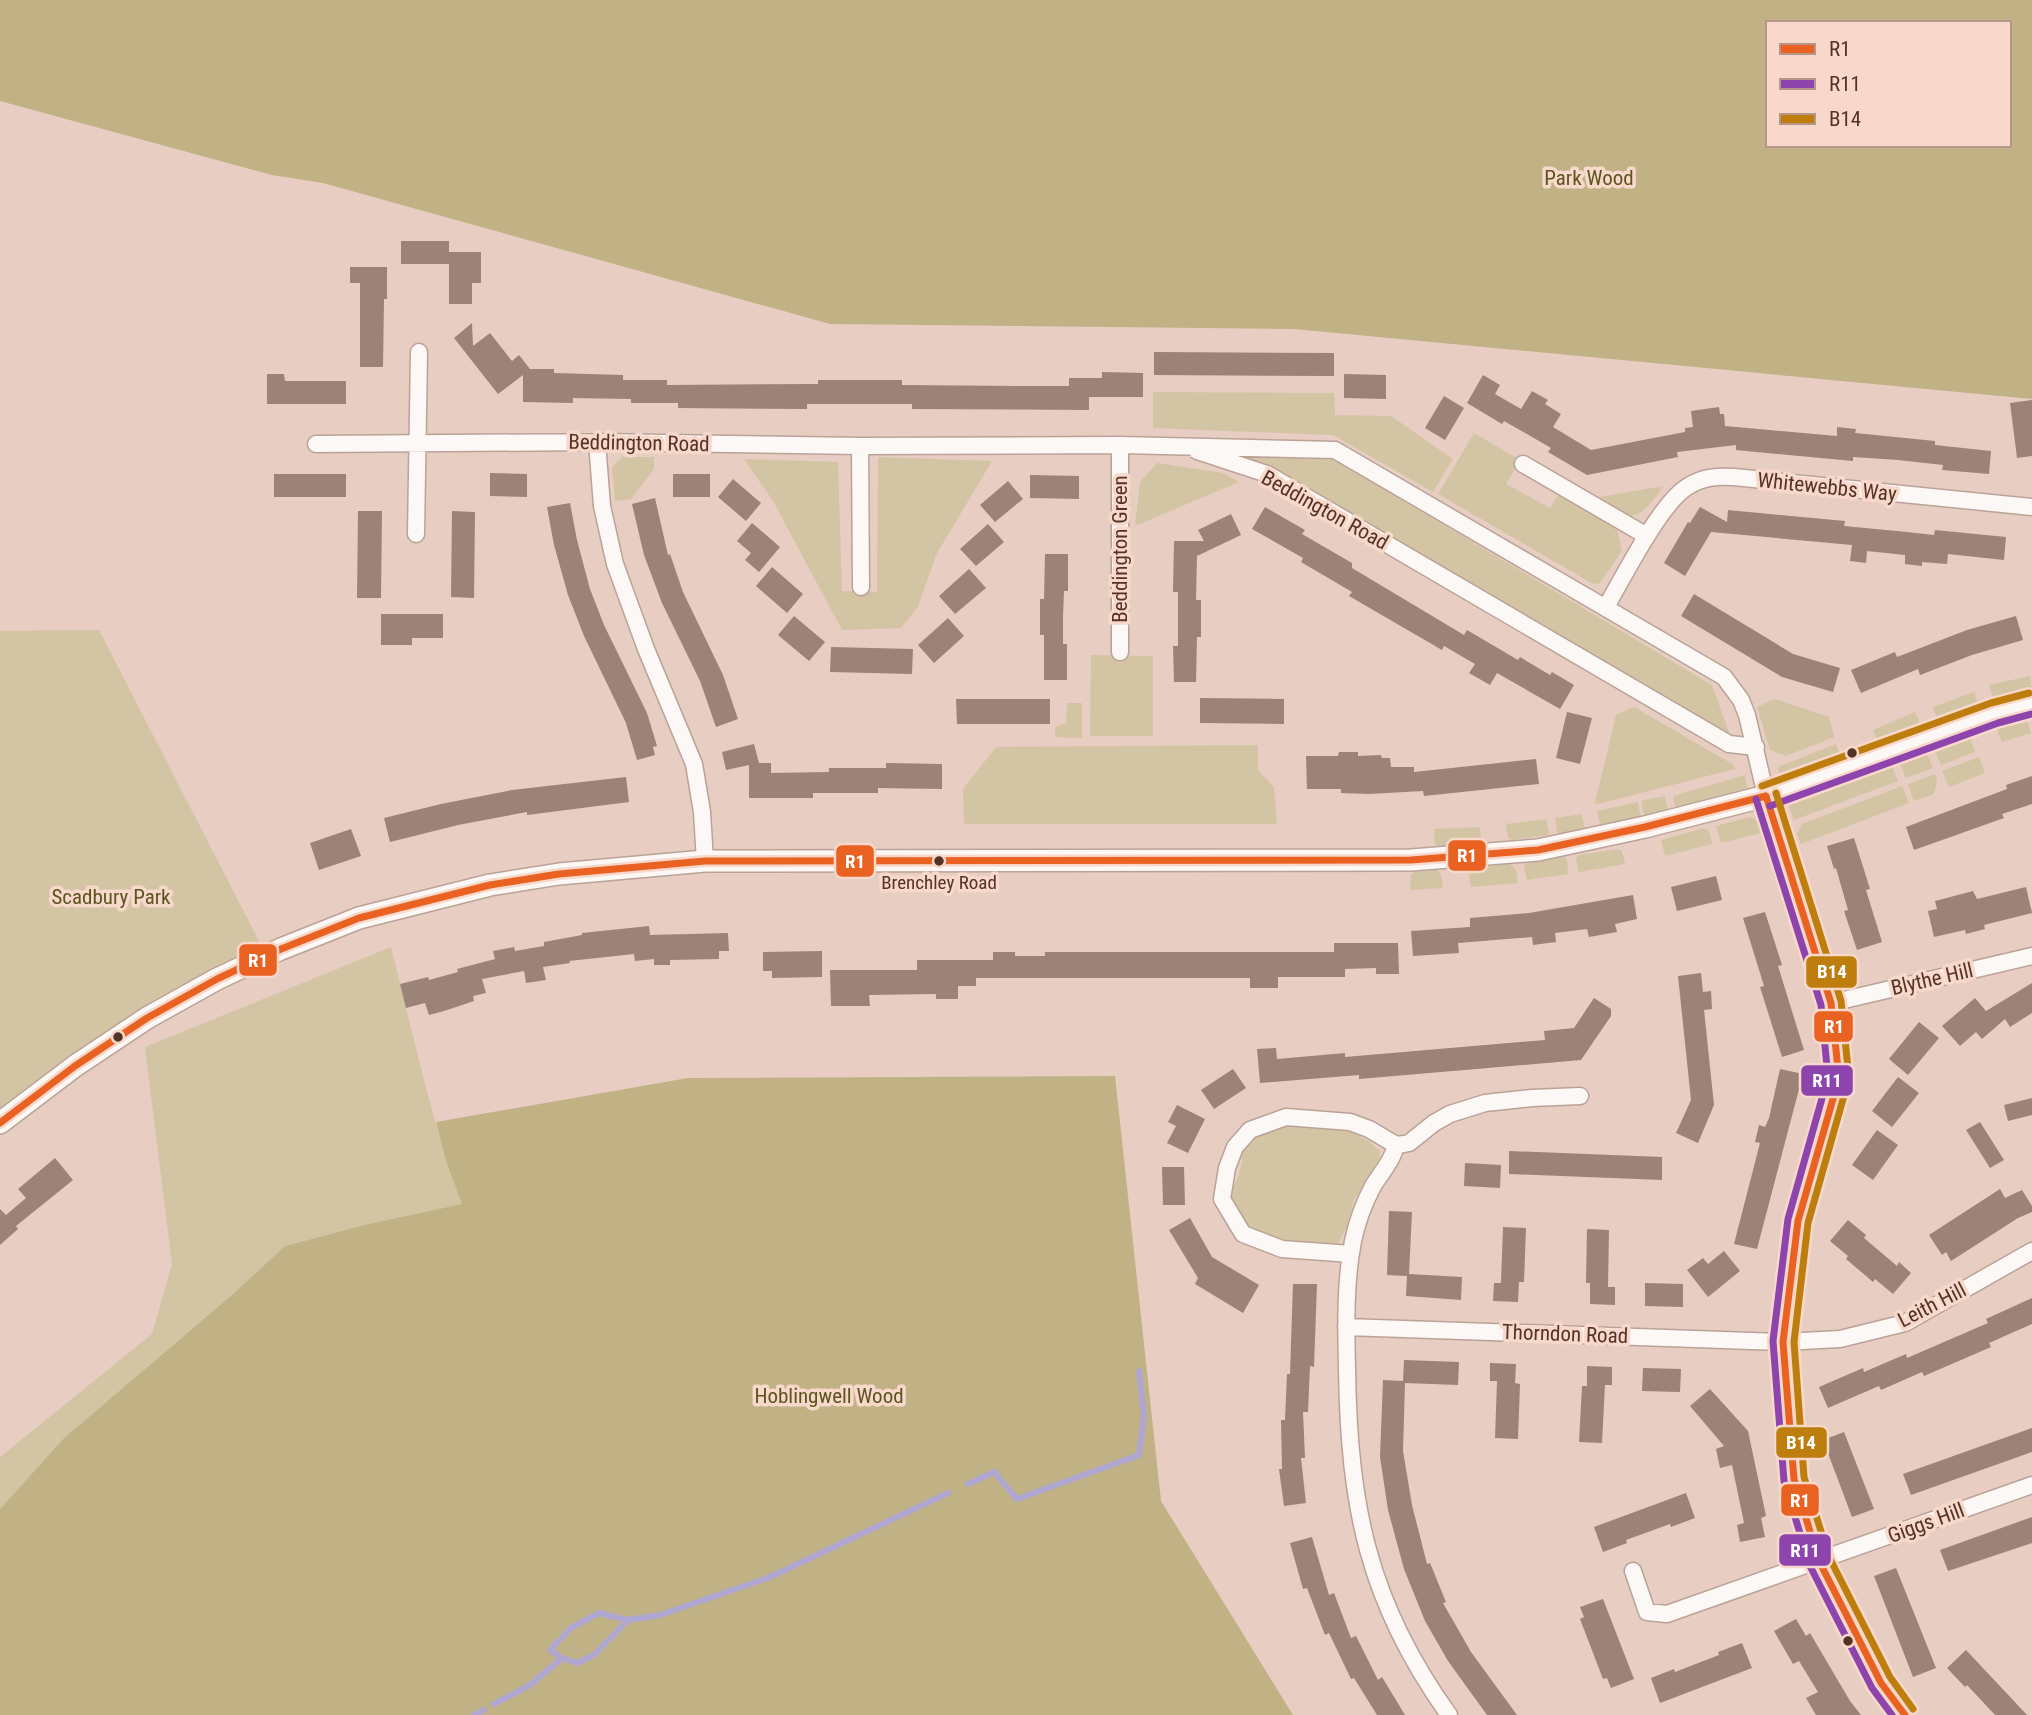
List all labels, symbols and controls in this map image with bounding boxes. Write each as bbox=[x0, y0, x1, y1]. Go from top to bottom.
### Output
legend bbox=[1766, 21, 2011, 147]
text: R1 bbox=[1829, 37, 1851, 61]
text: R11 bbox=[1829, 72, 1861, 96]
text: B14 bbox=[1829, 107, 1861, 131]
park label: Park Wood bbox=[1544, 166, 1634, 190]
street label: Beddington Road bbox=[568, 430, 710, 456]
street label: Beddington Road bbox=[1257, 465, 1393, 555]
street label: Whitewebbs Way bbox=[1756, 468, 1898, 506]
street label: Beddington Green bbox=[1108, 475, 1132, 623]
unlabelled marker bbox=[1845, 746, 1859, 760]
line badge: R1 bbox=[1447, 839, 1487, 872]
line badge: R1 bbox=[835, 844, 875, 878]
text: R1 bbox=[1457, 844, 1477, 867]
text: R1 bbox=[845, 850, 865, 873]
marker: Brenchley Road bbox=[932, 854, 946, 868]
place label: Brenchley Road bbox=[881, 871, 997, 894]
park label: Scadbury Park bbox=[51, 885, 171, 909]
line badge: R1 bbox=[238, 943, 278, 977]
text: R1 bbox=[248, 949, 268, 972]
line badge: B14 bbox=[1805, 955, 1858, 989]
street label: Blythe Hill bbox=[1889, 958, 1975, 1000]
text: B14 bbox=[1817, 960, 1847, 983]
line badge: R1 bbox=[1813, 1010, 1854, 1043]
text: R1 bbox=[1824, 1015, 1844, 1038]
unlabelled marker bbox=[111, 1030, 125, 1044]
line badge: R11 bbox=[1800, 1064, 1854, 1097]
text: R11 bbox=[1812, 1069, 1842, 1092]
street label: Leith Hill bbox=[1894, 1278, 1970, 1332]
street label: Thorndon Road bbox=[1501, 1320, 1629, 1348]
park label: Hoblingwell Wood bbox=[754, 1384, 904, 1408]
line badge: B14 bbox=[1775, 1426, 1828, 1459]
text: B14 bbox=[1786, 1431, 1816, 1454]
line badge: R1 bbox=[1780, 1483, 1820, 1517]
text: R1 bbox=[1790, 1489, 1810, 1512]
street label: Giggs Hill bbox=[1884, 1498, 1968, 1548]
line badge: R11 bbox=[1778, 1533, 1832, 1567]
text: R11 bbox=[1790, 1539, 1820, 1562]
unlabelled marker bbox=[1841, 1634, 1855, 1648]

